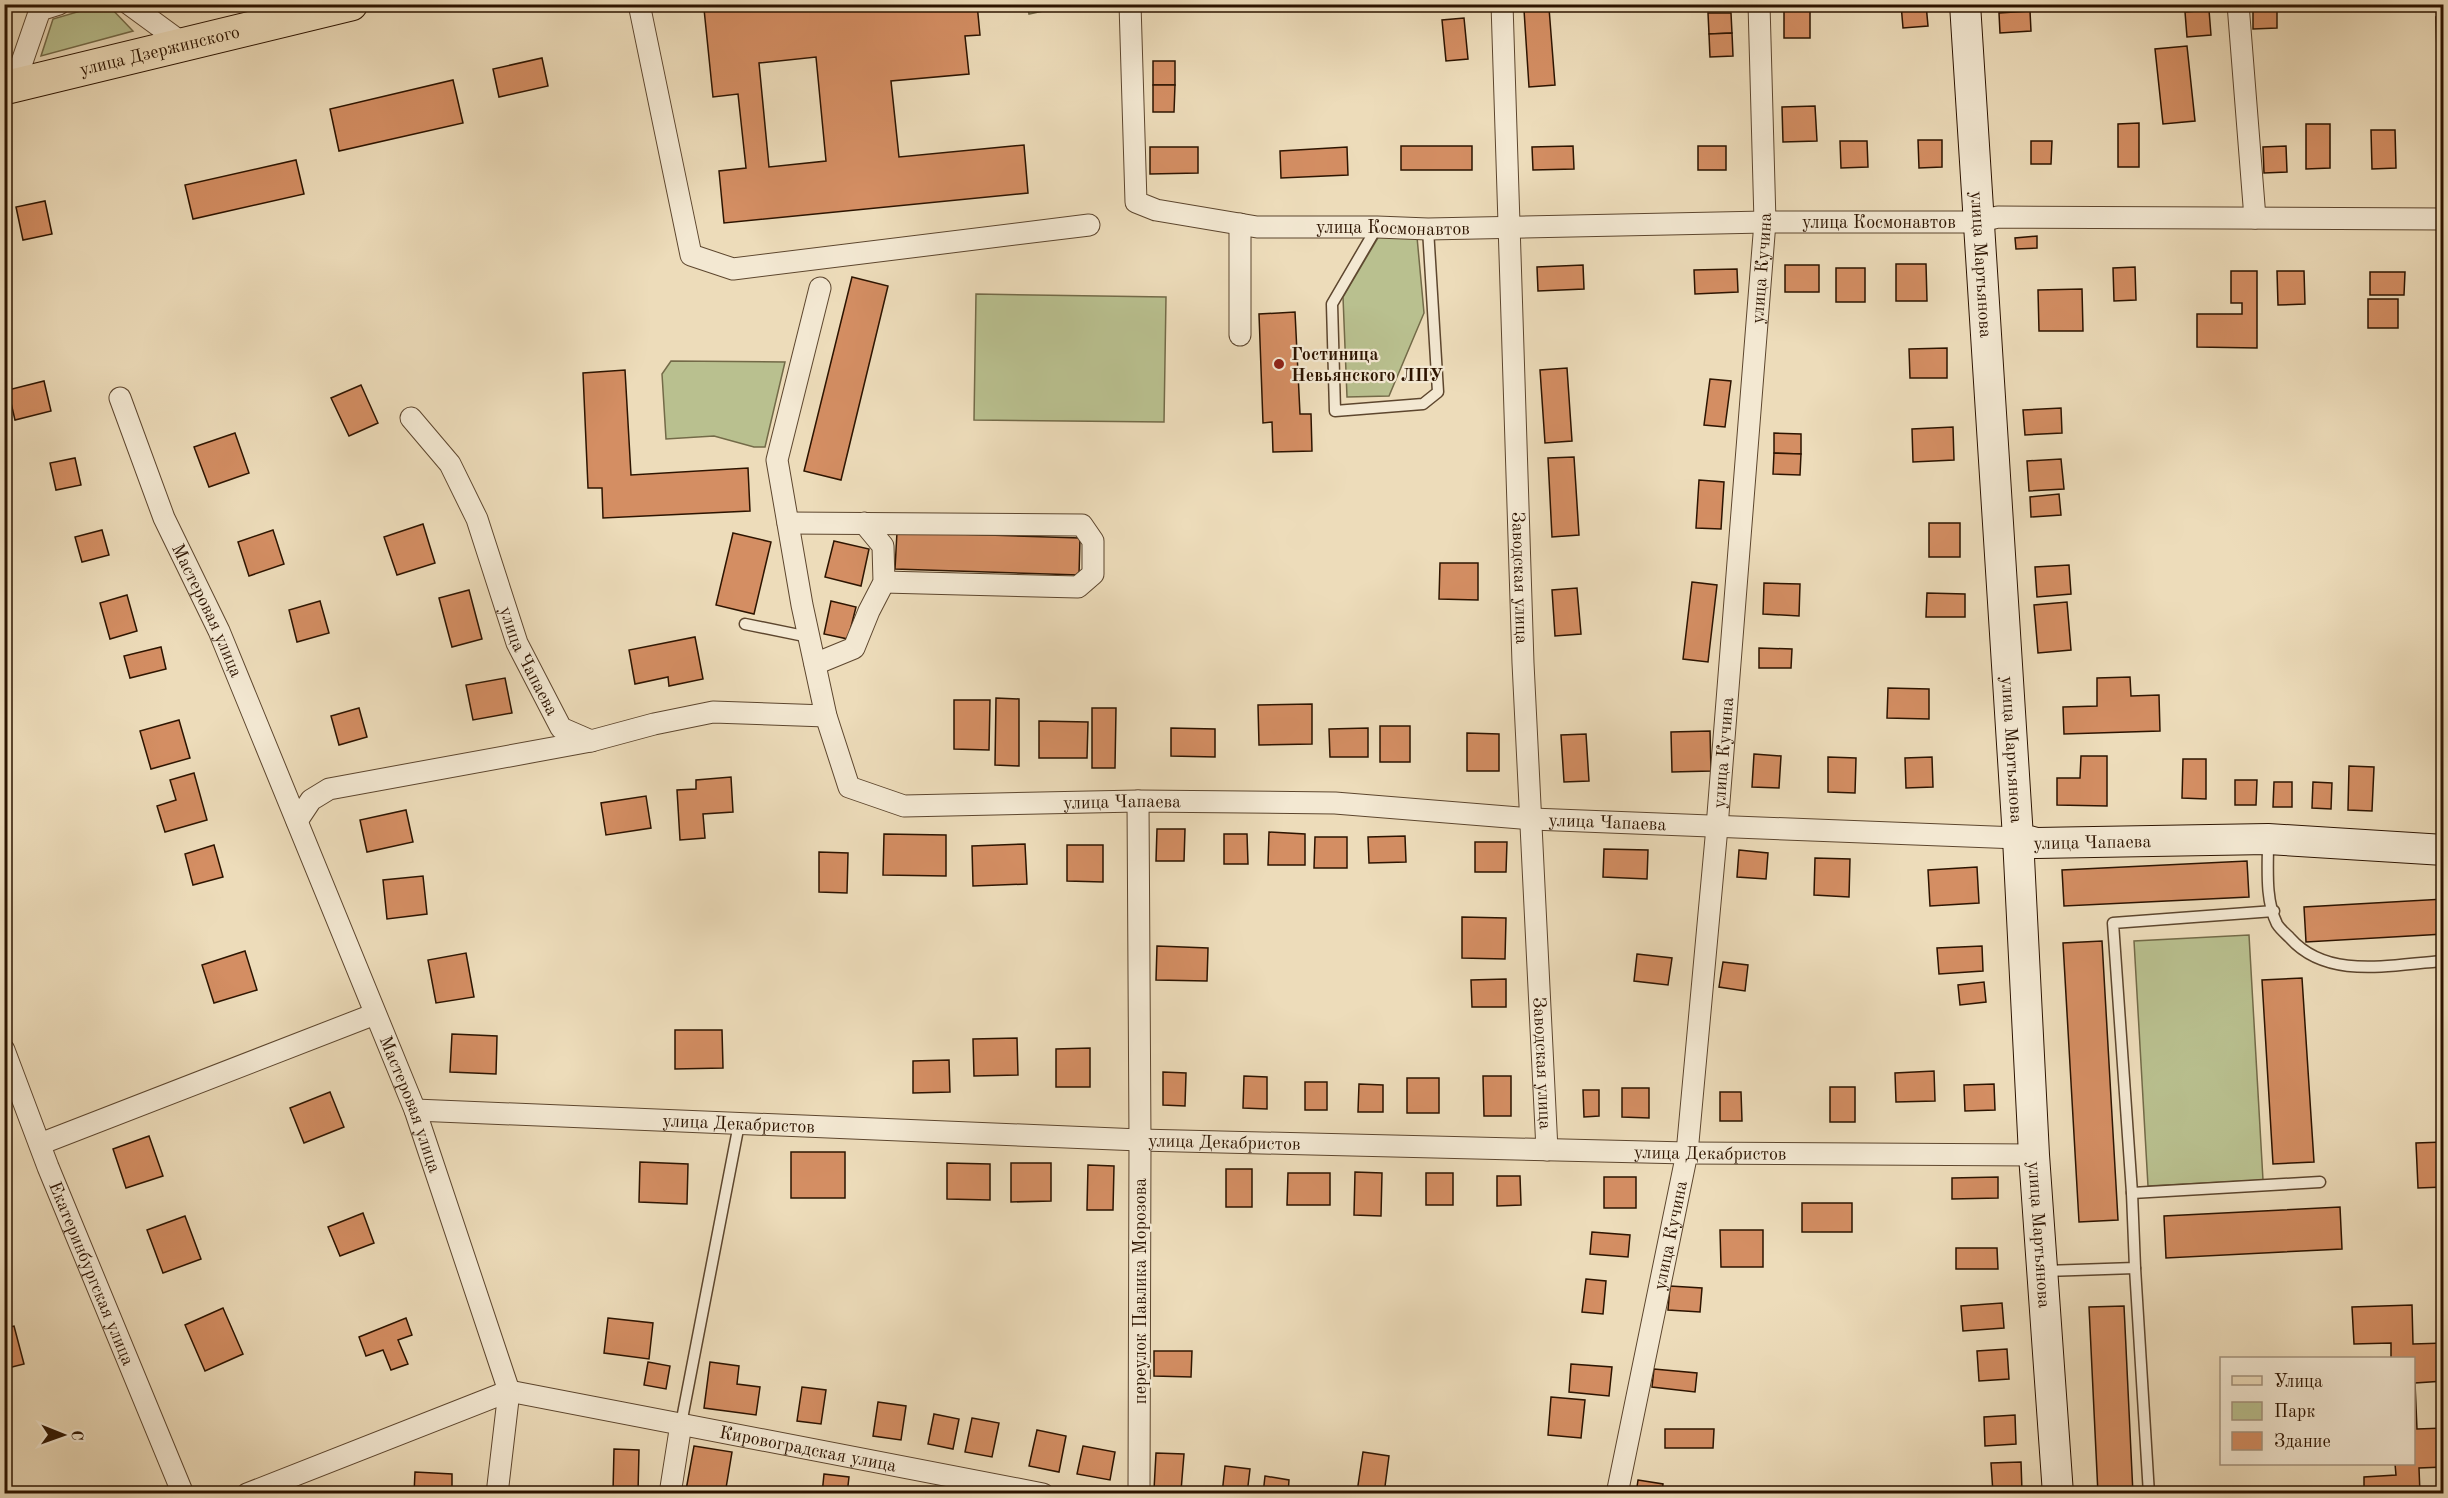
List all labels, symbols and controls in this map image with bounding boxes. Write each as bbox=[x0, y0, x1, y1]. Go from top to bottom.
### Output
street label: улица Дзержинского bbox=[78, 23, 242, 79]
street label: улица Мартьянова bbox=[1967, 191, 1994, 339]
street label: улица Кучина bbox=[1749, 212, 1775, 324]
street label: улица Космонавтов bbox=[1802, 214, 1956, 232]
street label: улица Космонавтов bbox=[1316, 219, 1470, 239]
place label: Гостиница Невьянского ЛПУ bbox=[1291, 346, 1443, 385]
marker: Гостиница Невьянского ЛПУ bbox=[1272, 357, 1286, 371]
street label: Заводская улица bbox=[1508, 511, 1530, 644]
street label: Мастеровая улица bbox=[168, 541, 245, 680]
street label: улица Чапаева bbox=[496, 605, 561, 719]
street label: улица Мартьянова bbox=[1998, 676, 2025, 824]
street label: улица Кучина bbox=[1711, 697, 1737, 809]
street label: улица Чапаева bbox=[1063, 793, 1181, 813]
street label: улица Чапаева bbox=[1548, 812, 1667, 834]
street label: улица Чапаева bbox=[2033, 833, 2151, 853]
street label: Заводская улица bbox=[1529, 997, 1554, 1130]
street label: Мастеровая улица bbox=[376, 1033, 443, 1175]
street label: улица Декабристов bbox=[662, 1112, 815, 1137]
street label: улица Декабристов bbox=[1148, 1132, 1301, 1154]
street label: улица Декабристов bbox=[1634, 1144, 1787, 1164]
street label: улица Мартьянова bbox=[2024, 1161, 2053, 1309]
street label: переулок Павлика Морозова bbox=[1132, 1178, 1150, 1404]
street label: Екатеринбургская улица bbox=[45, 1179, 137, 1368]
street label: улица Кучина bbox=[1651, 1179, 1691, 1292]
legend bbox=[2220, 1357, 2415, 1465]
text: Улица bbox=[2274, 1373, 2323, 1391]
text: Парк bbox=[2274, 1403, 2315, 1421]
north arrow bbox=[33, 1405, 93, 1465]
street label: Кировоградская улица bbox=[718, 1424, 898, 1476]
text: С bbox=[68, 1430, 84, 1441]
text: Здание bbox=[2274, 1433, 2331, 1451]

